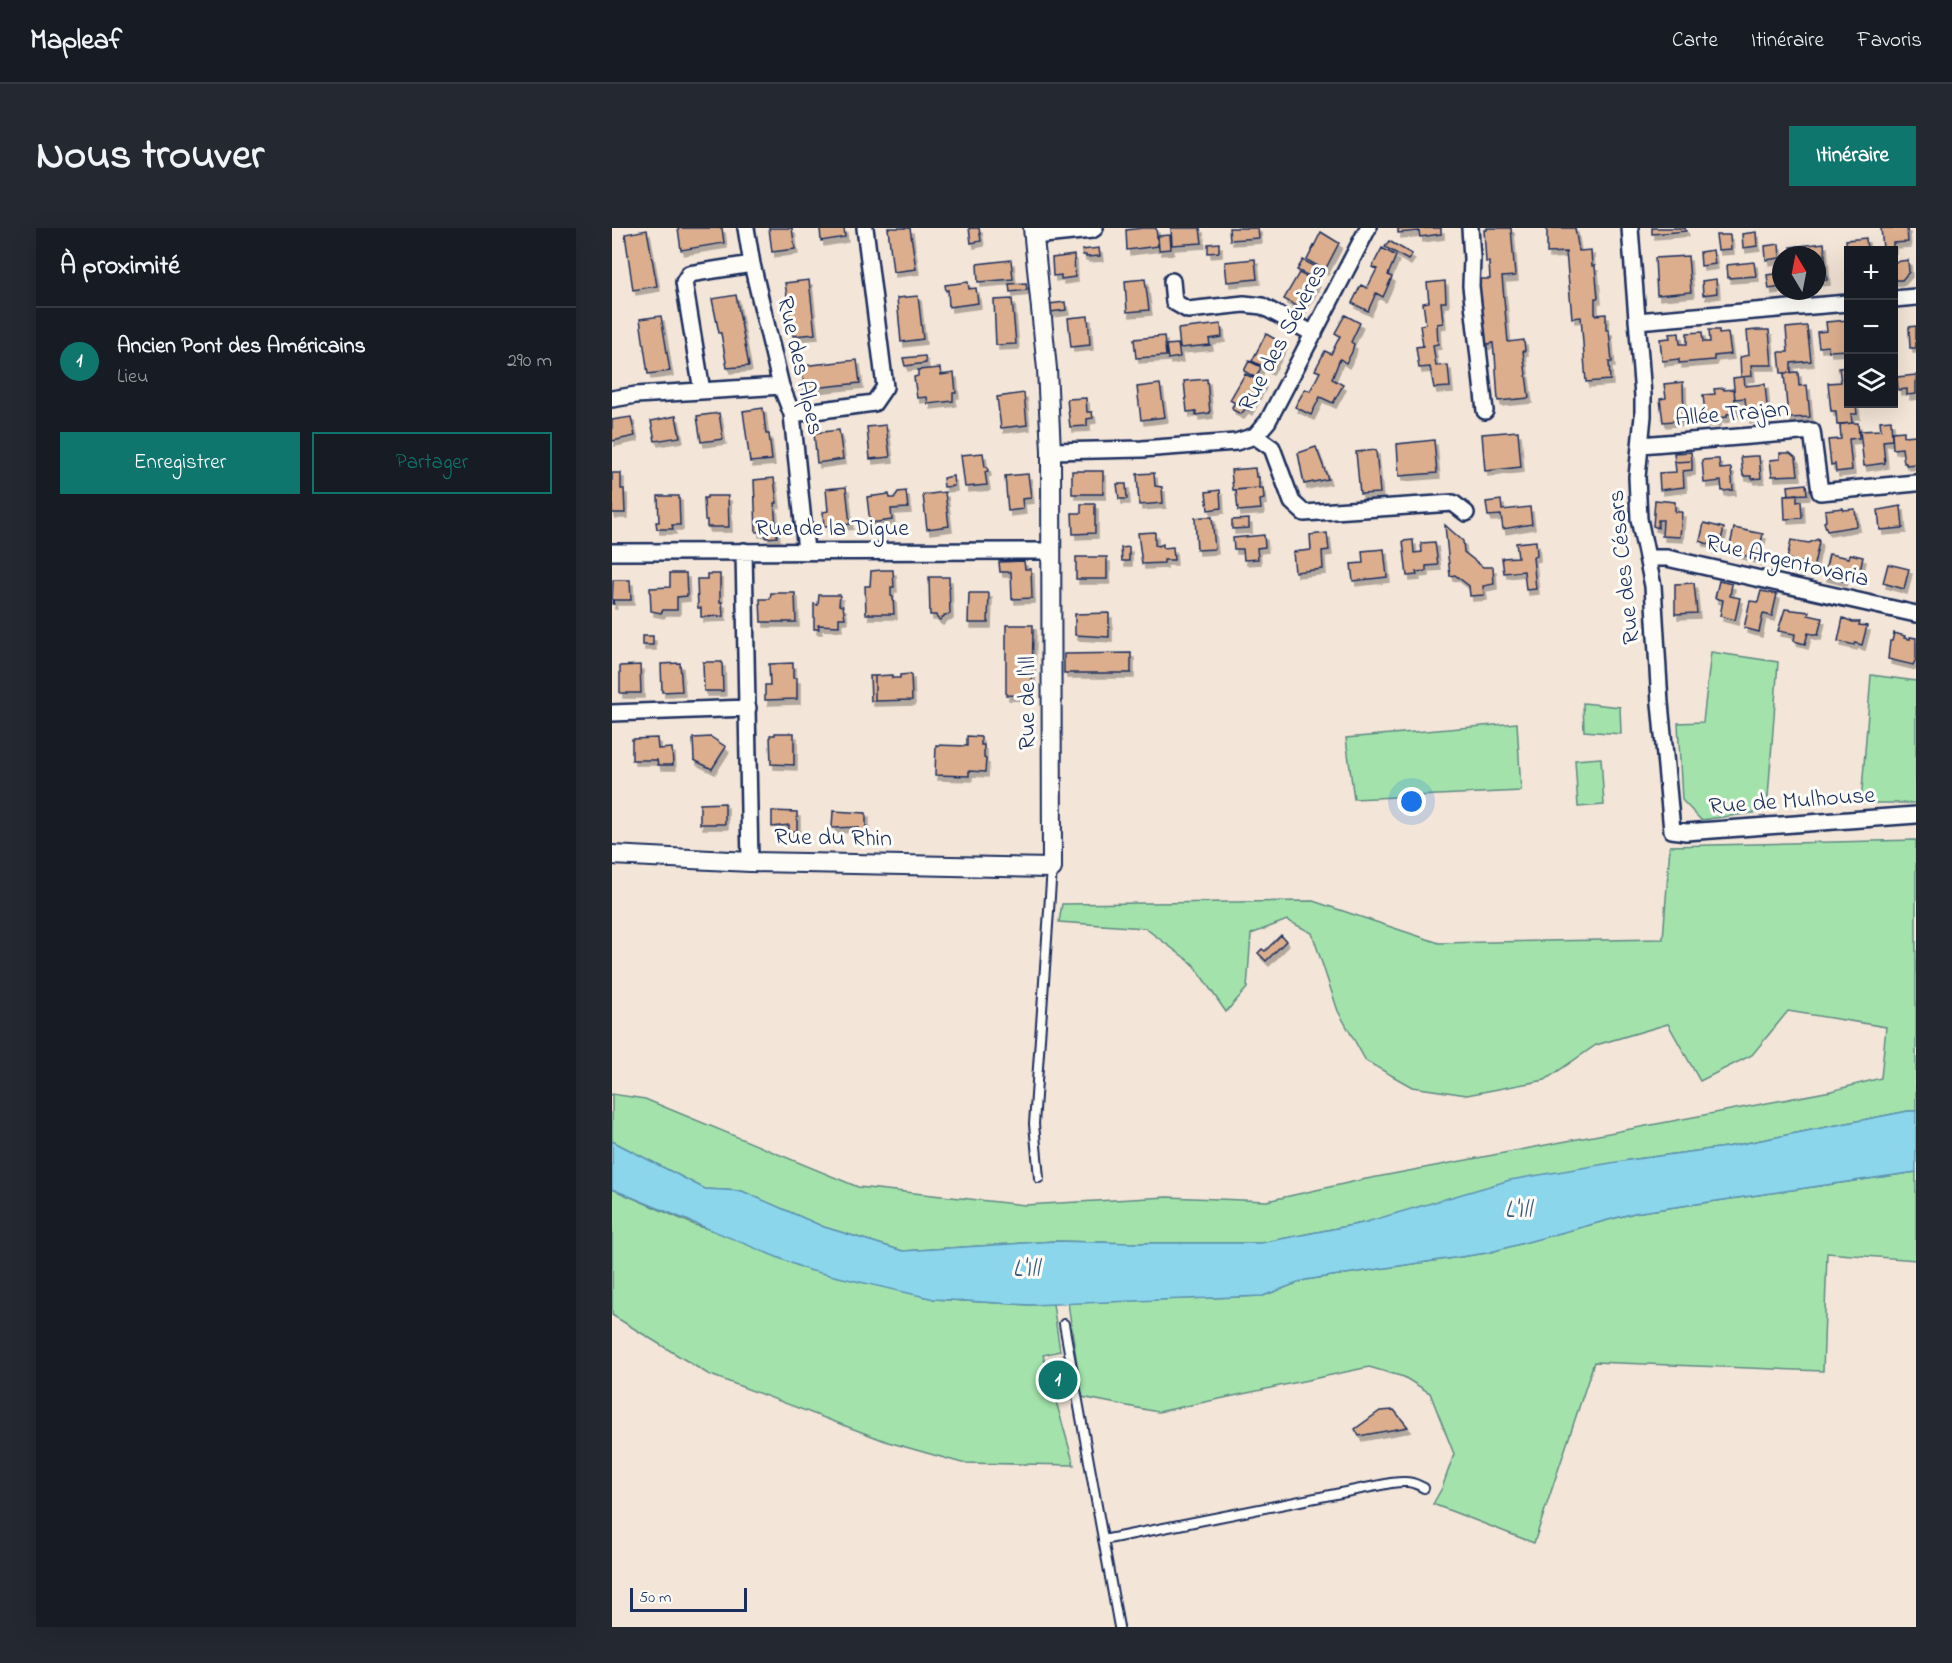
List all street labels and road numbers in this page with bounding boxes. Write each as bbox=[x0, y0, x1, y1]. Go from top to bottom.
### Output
street label: Rue des Sévères bbox=[1230, 258, 1338, 418]
street label: Rue des Alpes bbox=[766, 293, 832, 439]
street label: Allée Trajan bbox=[1674, 393, 1790, 437]
street label: Rue des Césars bbox=[1599, 488, 1651, 646]
street label: Rue de la Digue bbox=[755, 512, 909, 547]
street label: Rue Argentovaria bbox=[1702, 526, 1872, 598]
street label: Rue de l'Ill bbox=[1011, 656, 1046, 750]
street label: Rue de Mulhouse bbox=[1708, 779, 1877, 825]
street label: Rue du Rhin bbox=[774, 820, 892, 858]

